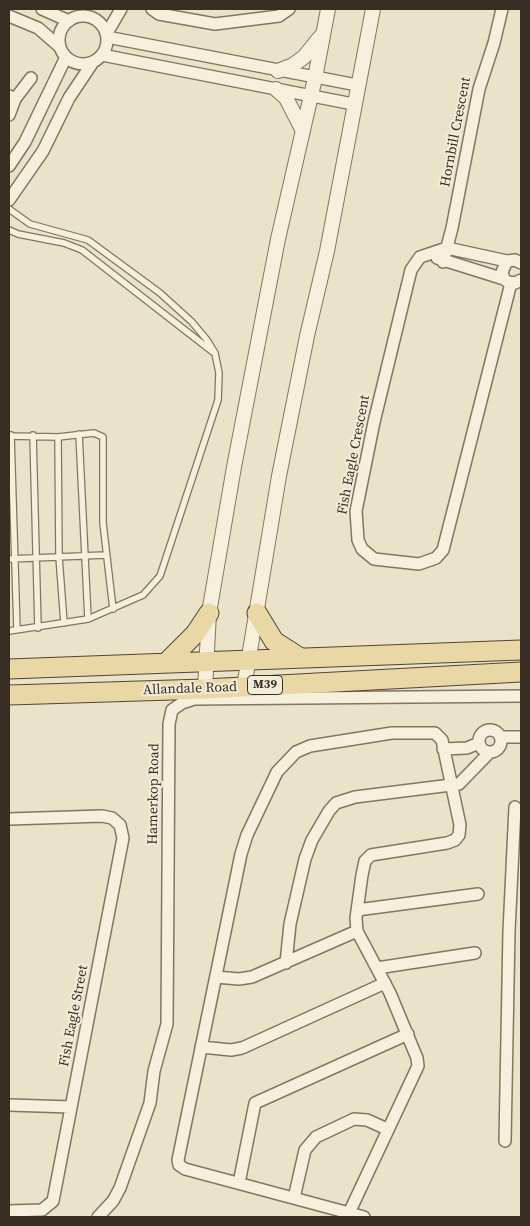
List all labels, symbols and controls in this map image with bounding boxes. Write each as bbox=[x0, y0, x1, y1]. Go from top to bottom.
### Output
street label: Hornbill Crescent bbox=[437, 76, 475, 188]
street label: Fish Eagle Crescent bbox=[334, 394, 374, 516]
road number: M39 bbox=[248, 676, 282, 694]
street label: Allandale Road bbox=[143, 679, 237, 699]
street label: Hamerkop Road bbox=[145, 743, 163, 845]
street label: Fish Eagle Street bbox=[56, 964, 92, 1068]

